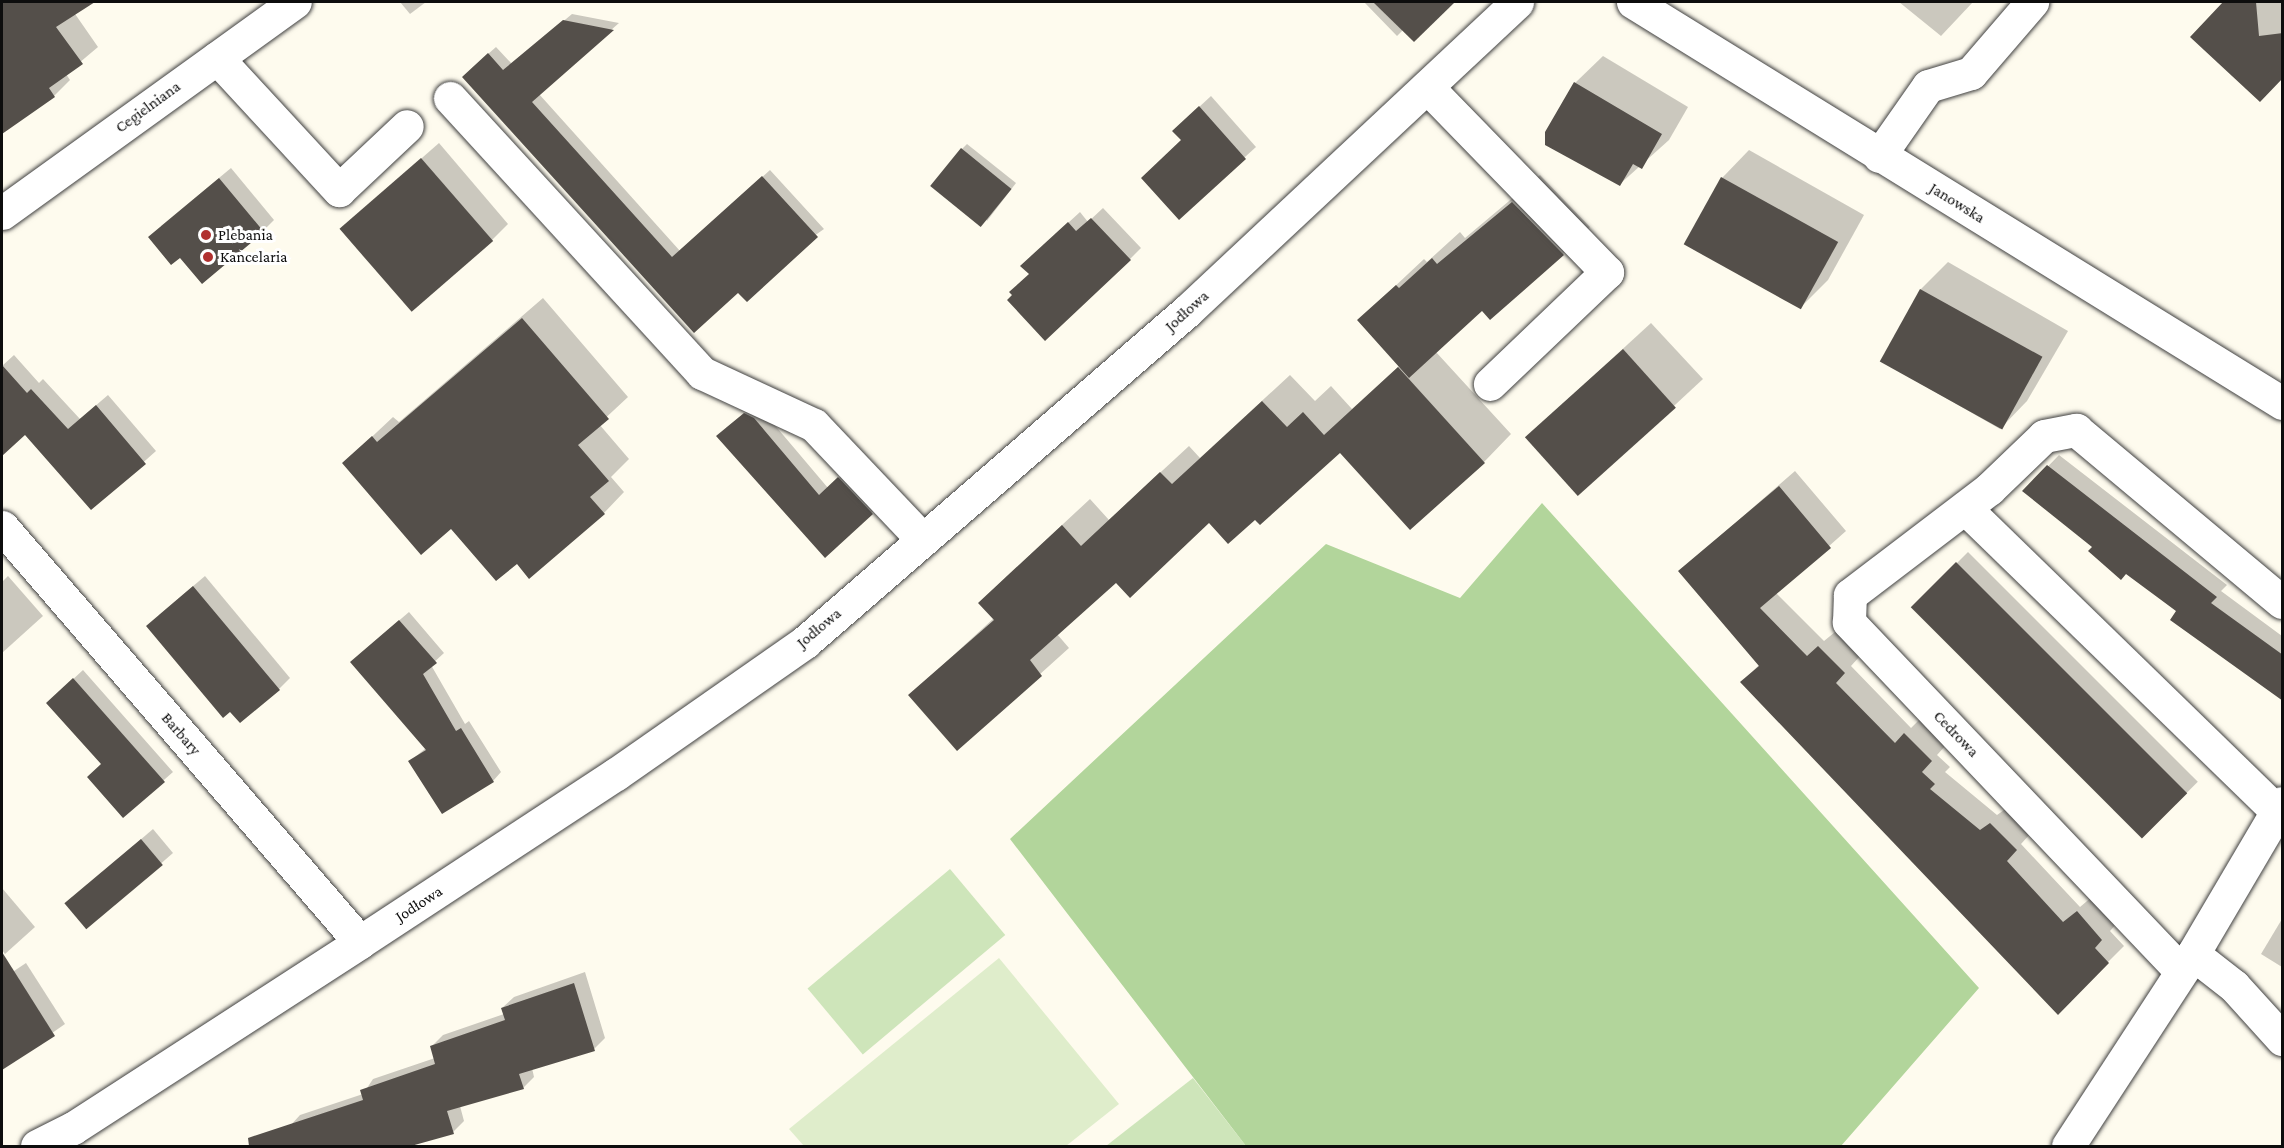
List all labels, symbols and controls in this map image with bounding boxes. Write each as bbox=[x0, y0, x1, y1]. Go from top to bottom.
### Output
street label: Cegielniana bbox=[112, 77, 184, 137]
street label: Janowska bbox=[1926, 179, 1988, 227]
place label: Plebania bbox=[218, 225, 273, 245]
marker: Plebania bbox=[199, 228, 213, 242]
place label: Kancelaria bbox=[220, 247, 288, 267]
marker: Kancelaria bbox=[201, 250, 215, 264]
street label: Jodłowa bbox=[1161, 286, 1213, 336]
street label: Jodłowa bbox=[793, 604, 845, 652]
street label: Cedrowa bbox=[1929, 707, 1983, 761]
street label: Barbary bbox=[157, 709, 205, 759]
street label: Jodłowa bbox=[392, 882, 446, 926]

